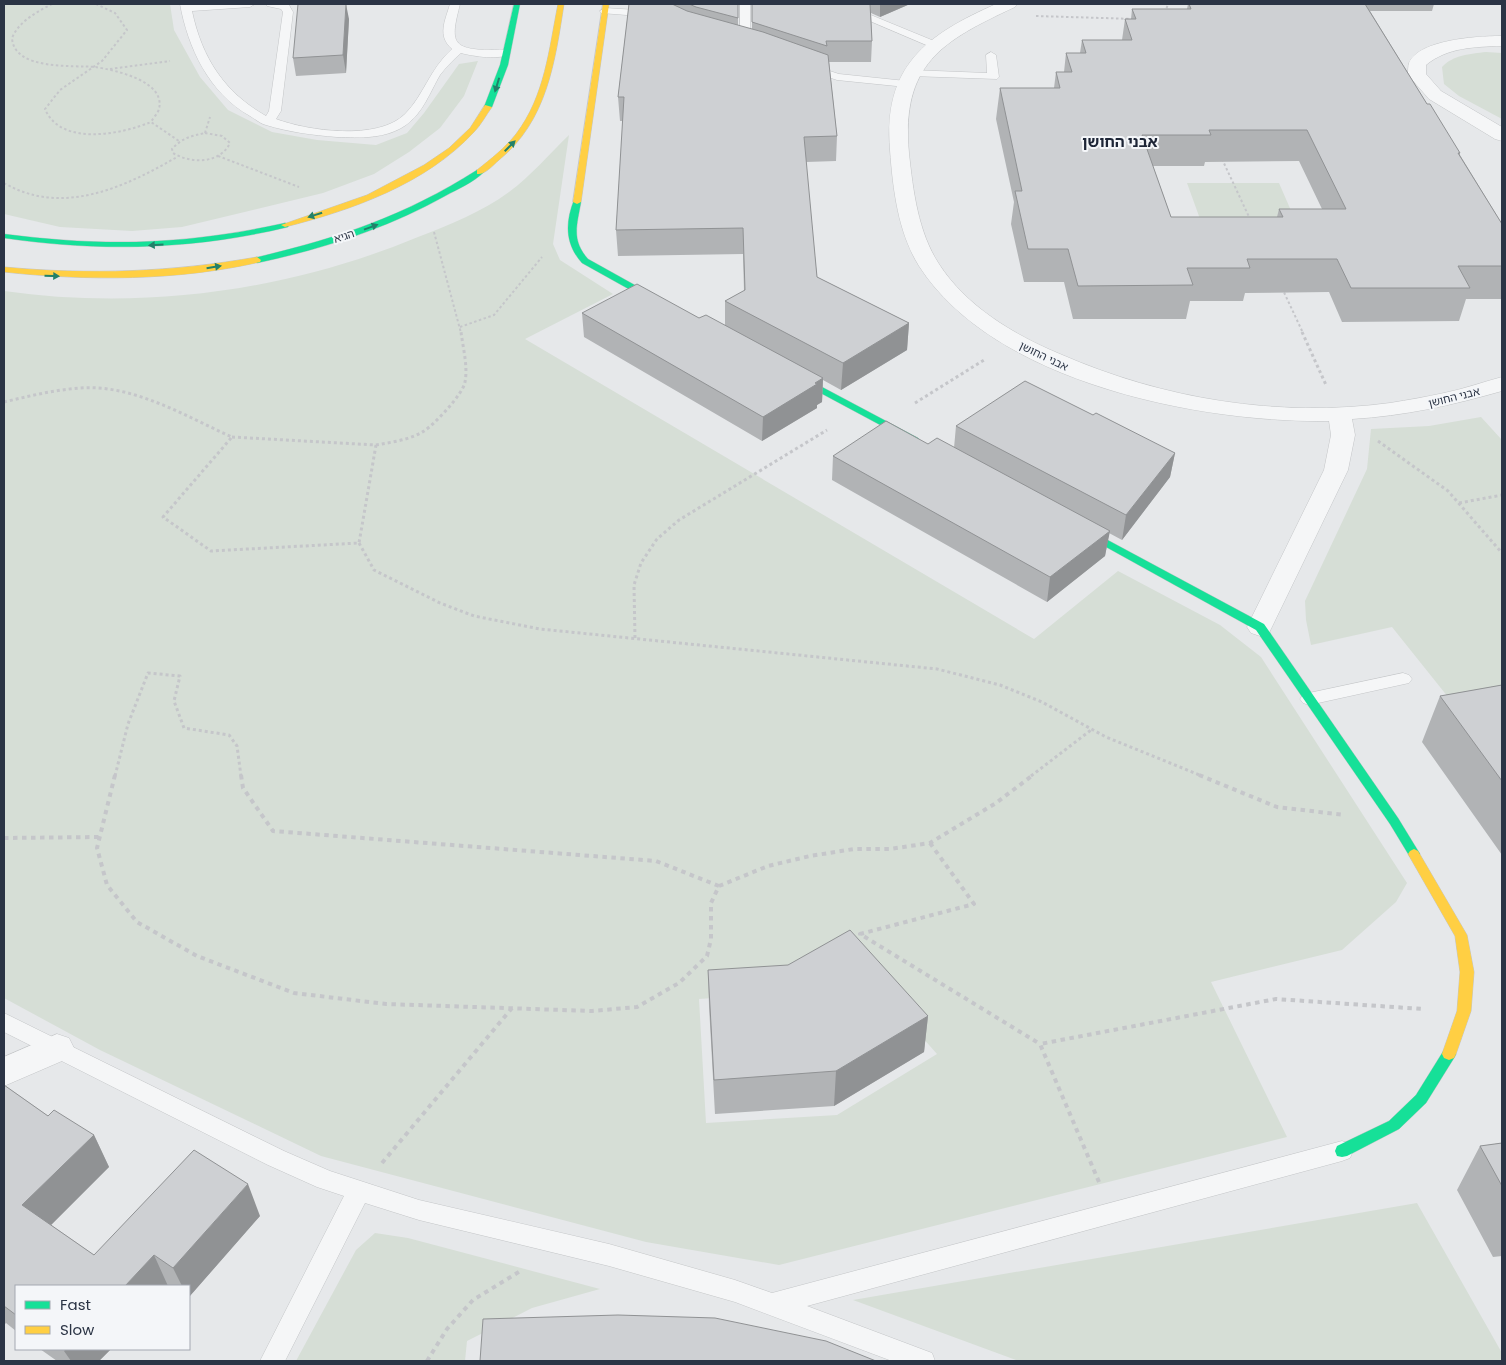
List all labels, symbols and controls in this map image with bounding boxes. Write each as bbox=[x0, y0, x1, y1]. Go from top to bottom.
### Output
one-way arrow bbox=[492, 78, 500, 93]
district label: אבני החושן bbox=[1082, 131, 1158, 152]
one-way arrow bbox=[504, 140, 516, 152]
one-way arrow bbox=[308, 212, 323, 220]
one-way arrow bbox=[364, 223, 379, 230]
street label: הגיא bbox=[332, 225, 356, 247]
one-way arrow bbox=[148, 242, 164, 250]
one-way arrow bbox=[207, 263, 223, 271]
one-way arrow bbox=[44, 272, 60, 280]
street label: אבני החושן bbox=[1017, 337, 1071, 375]
street label: אבני החושן bbox=[1427, 383, 1481, 411]
legend bbox=[15, 1285, 190, 1350]
text: Fast bbox=[60, 1294, 91, 1315]
text: Slow bbox=[60, 1319, 95, 1340]

